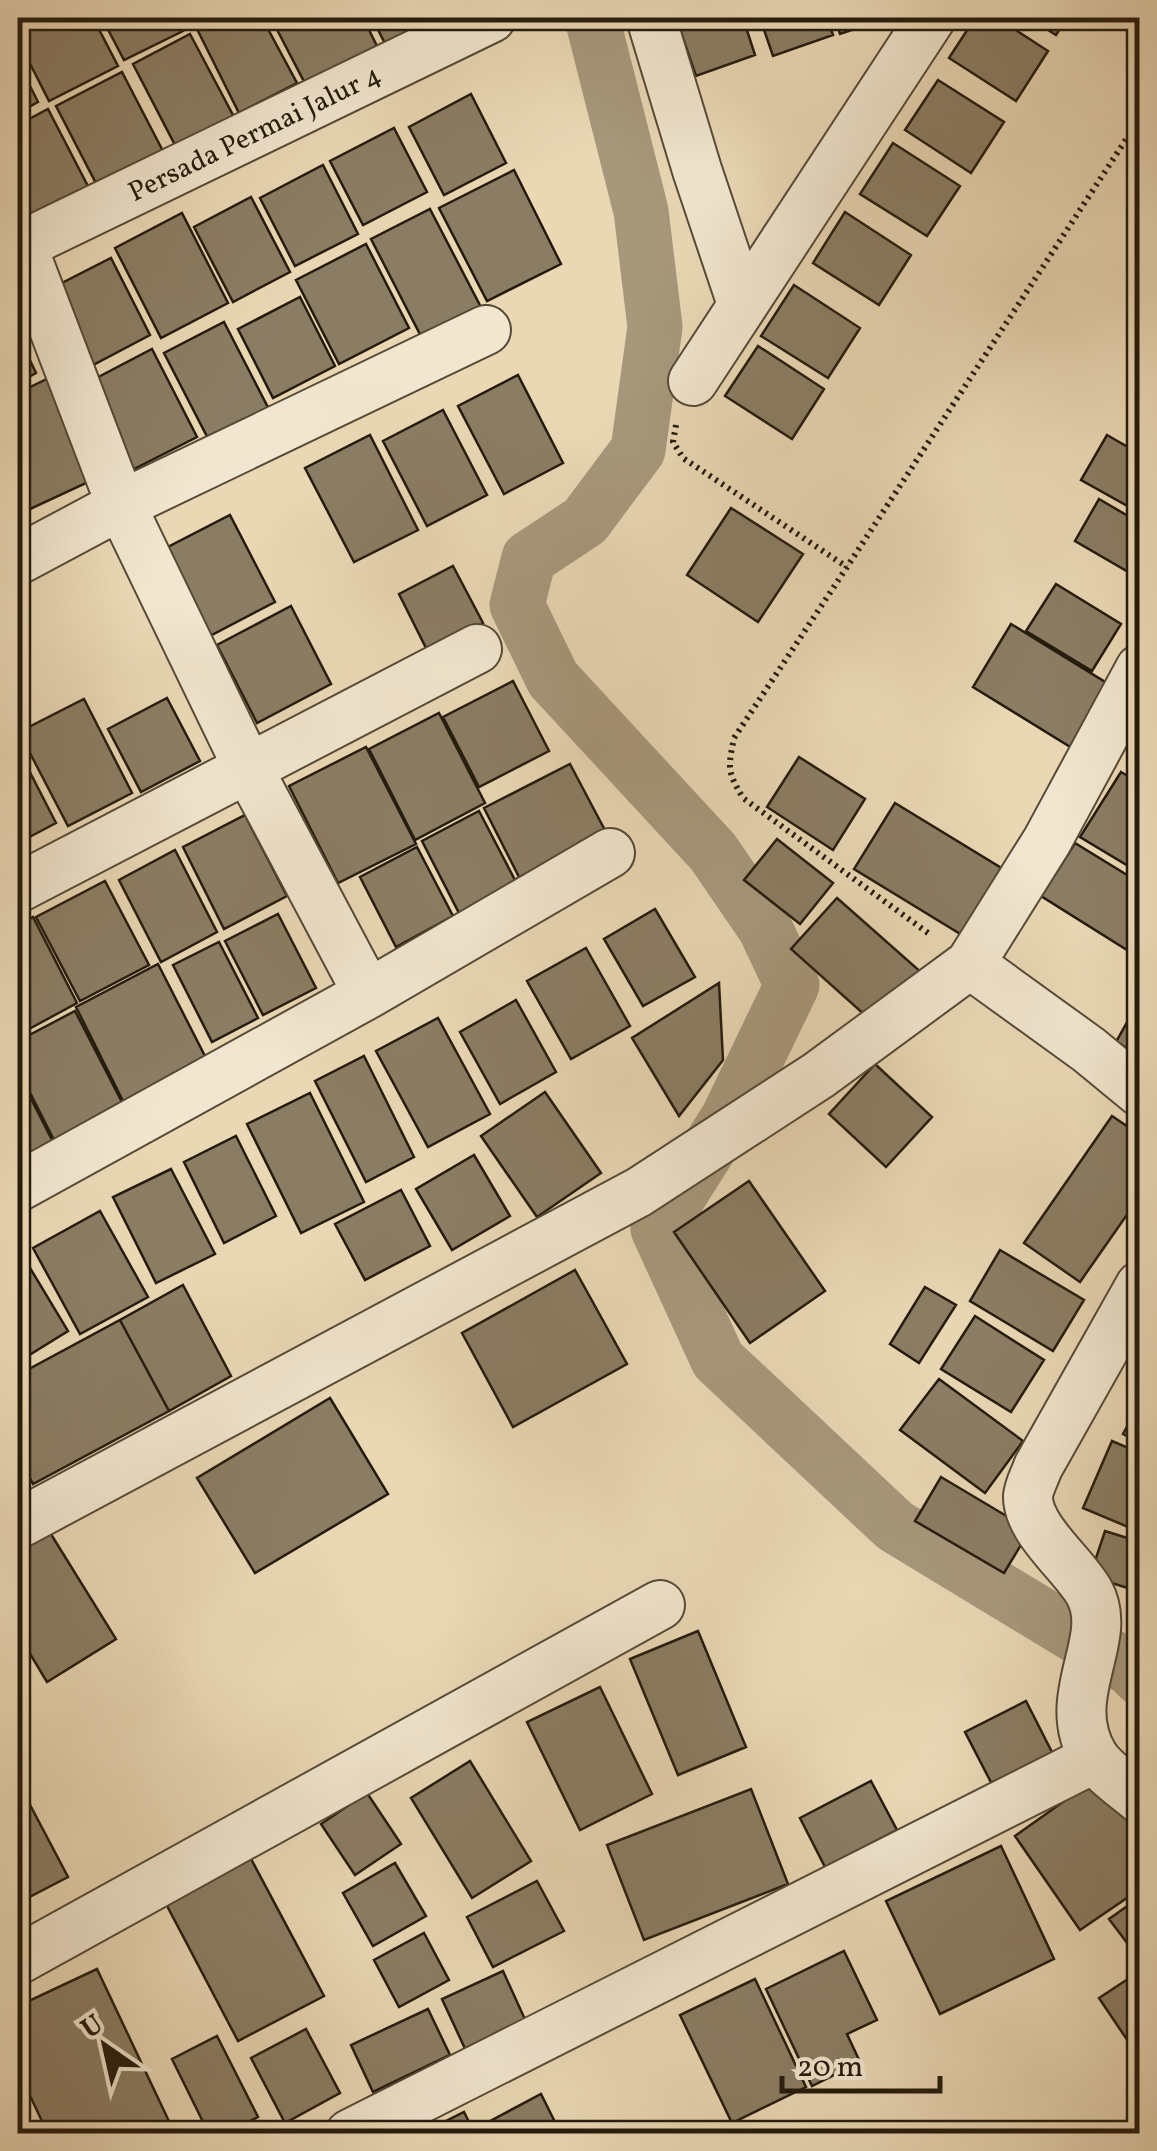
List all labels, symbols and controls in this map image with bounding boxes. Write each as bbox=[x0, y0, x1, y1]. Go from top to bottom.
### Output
street label: Persada Permai Jalur 4 bbox=[122, 56, 388, 212]
north arrow bbox=[55, 1996, 155, 2096]
text: U bbox=[74, 2006, 111, 2049]
scale bar bbox=[782, 2031, 940, 2093]
text: 20 m bbox=[797, 2047, 863, 2089]

